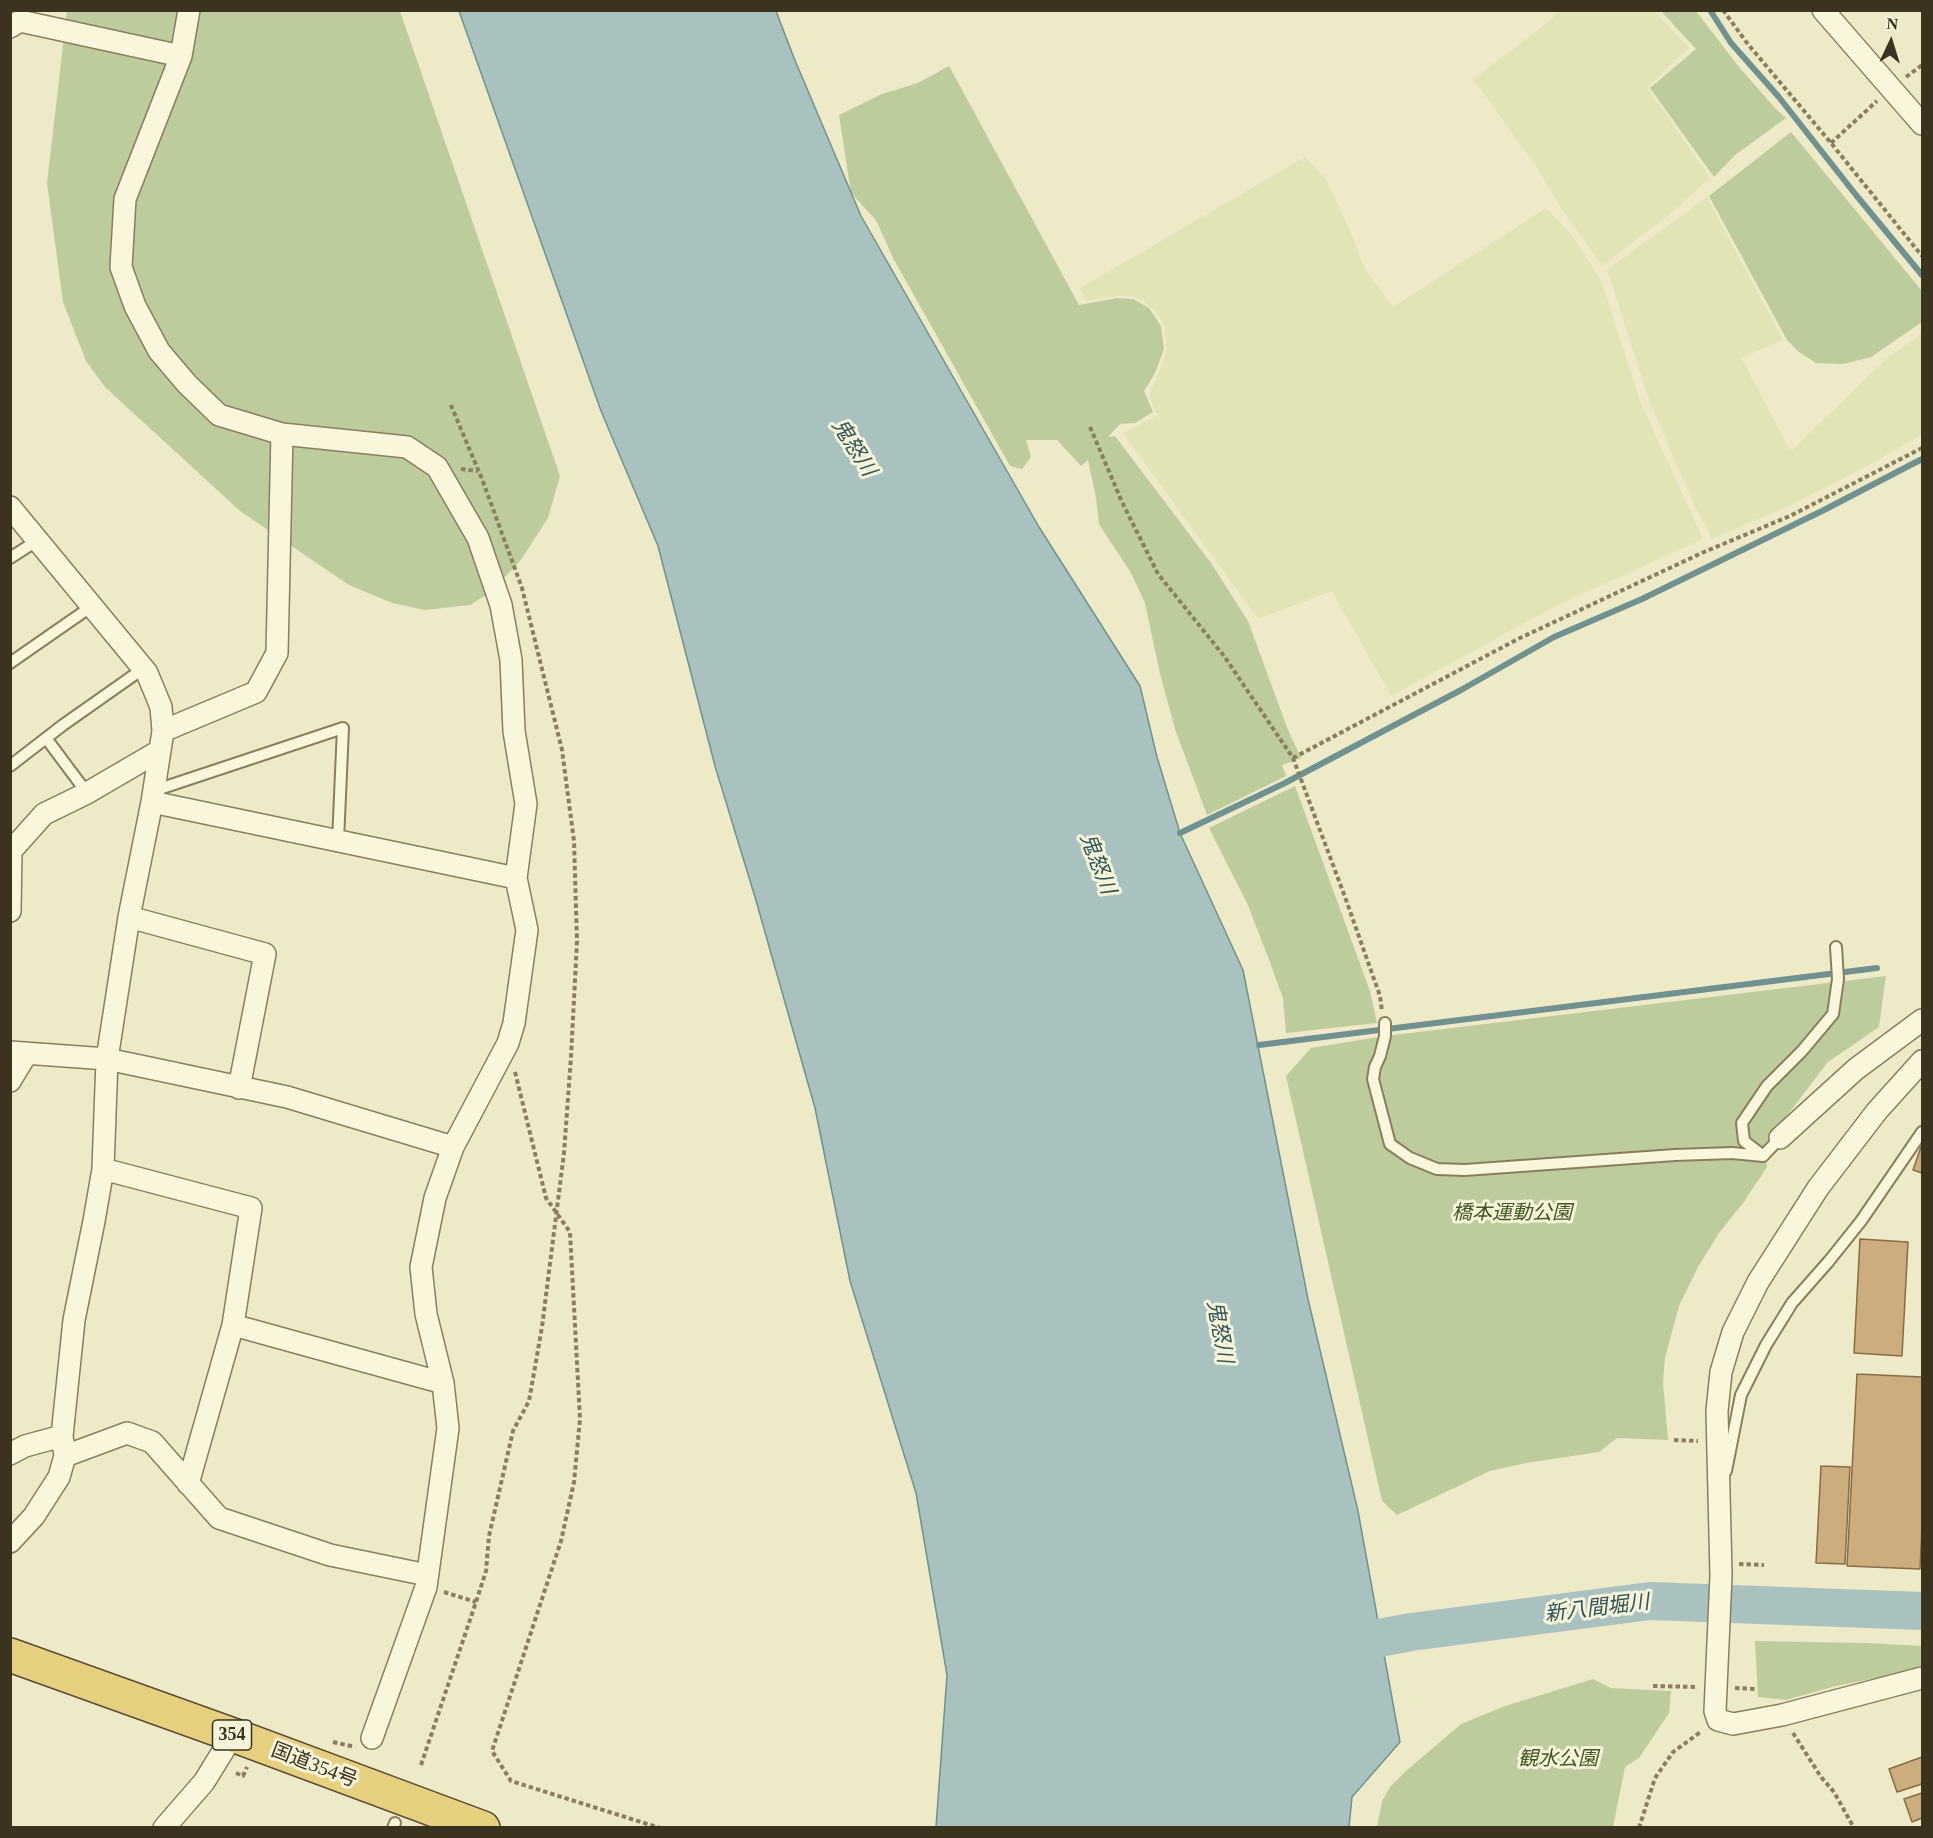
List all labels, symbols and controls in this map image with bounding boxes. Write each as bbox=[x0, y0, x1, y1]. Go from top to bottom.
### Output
north arrow bbox=[1861, 12, 1921, 72]
text: N bbox=[1886, 15, 1899, 32]
water label: 鬼怒川 bbox=[826, 415, 880, 481]
water label: 鬼怒川 bbox=[1074, 830, 1120, 898]
park label: 橋本運動公園 bbox=[1452, 1202, 1572, 1226]
water label: 鬼怒川 bbox=[1201, 1299, 1237, 1365]
water label: 新八間堀川 bbox=[1543, 1590, 1651, 1628]
road number: 354 bbox=[212, 1720, 252, 1750]
street label: 国道354号 bbox=[268, 1739, 360, 1793]
park label: 観水公園 bbox=[1518, 1748, 1598, 1772]

